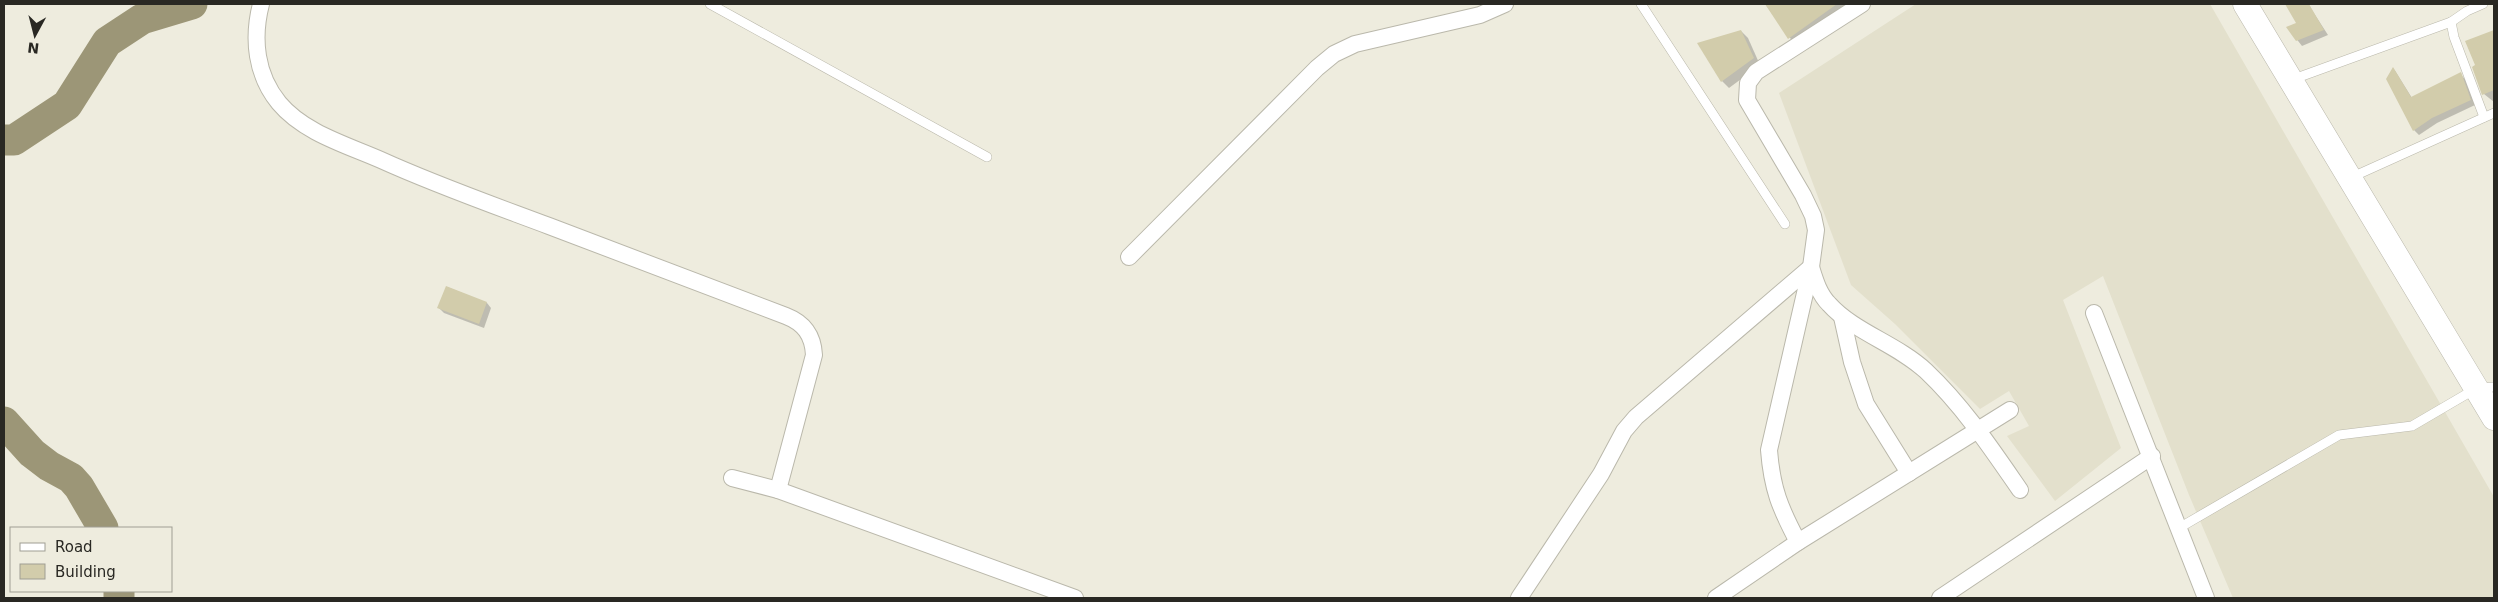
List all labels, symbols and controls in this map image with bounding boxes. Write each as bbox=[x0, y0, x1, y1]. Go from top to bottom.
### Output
north arrow bbox=[10, 10, 60, 60]
text: N bbox=[27, 39, 40, 57]
legend bbox=[10, 527, 172, 592]
text: Road bbox=[55, 538, 93, 556]
text: Building bbox=[55, 563, 116, 581]

